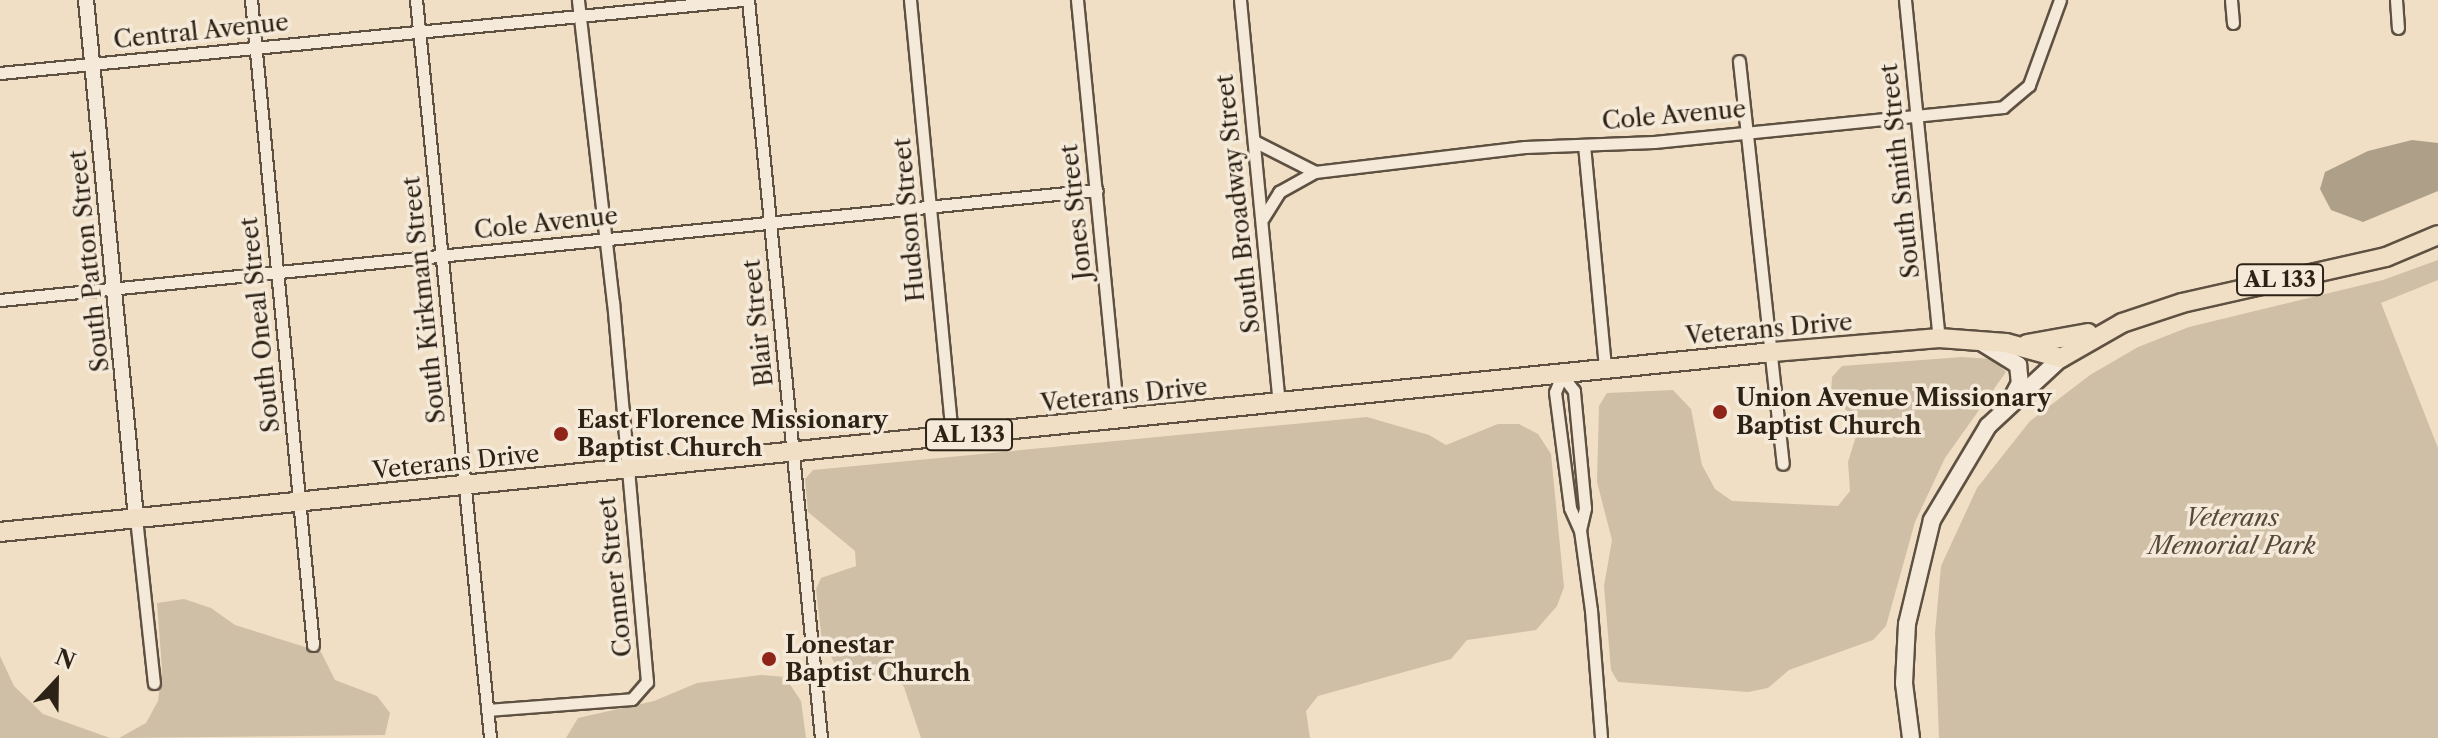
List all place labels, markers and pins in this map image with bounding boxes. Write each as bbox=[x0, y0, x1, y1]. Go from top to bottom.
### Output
place label: Union Avenue Missionary Baptist Church bbox=[1736, 384, 2053, 440]
marker: Union Avenue Missionary Baptist Church bbox=[1711, 403, 1729, 421]
place label: East Florence Missionary Baptist Church bbox=[577, 406, 888, 462]
marker: East Florence Missionary Baptist Church bbox=[552, 425, 570, 443]
place label: Lonestar Baptist Church bbox=[785, 631, 970, 687]
marker: Lonestar Baptist Church bbox=[760, 650, 778, 668]

